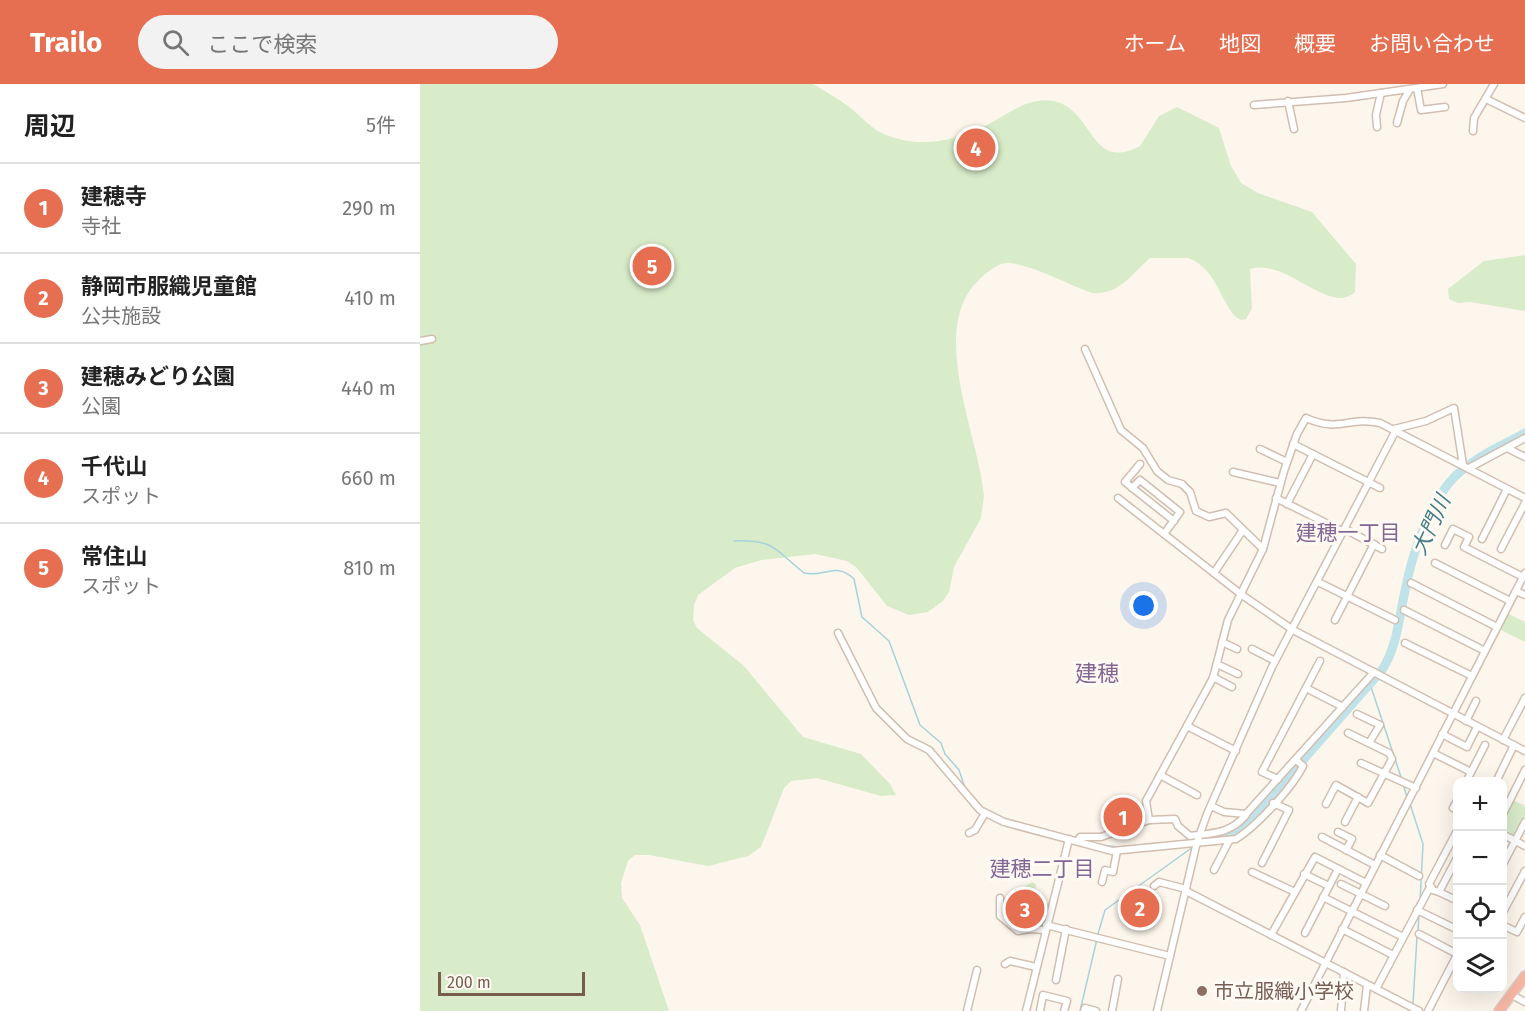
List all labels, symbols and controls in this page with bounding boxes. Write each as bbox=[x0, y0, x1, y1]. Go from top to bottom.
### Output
search box bbox=[138, 15, 558, 69]
text: Trailo bbox=[30, 26, 102, 59]
icon: search bbox=[159, 26, 192, 59]
text: ここで検索 bbox=[207, 31, 317, 58]
text: ホーム bbox=[1124, 31, 1186, 57]
text: 地図 bbox=[1219, 31, 1261, 57]
text: 概要 bbox=[1294, 31, 1336, 57]
text: お問い合わせ bbox=[1369, 31, 1495, 57]
text: 周辺 bbox=[24, 111, 76, 142]
text: 5件 bbox=[366, 113, 396, 137]
pin: 4 bbox=[956, 126, 996, 170]
text: 建穂寺 bbox=[81, 183, 147, 210]
text: 1 bbox=[39, 196, 48, 220]
text: 290 m bbox=[342, 196, 396, 220]
text: 寺社 bbox=[81, 214, 121, 238]
pin: 5 bbox=[632, 244, 672, 288]
text: 静岡市服織児童館 bbox=[81, 273, 257, 300]
text: 2 bbox=[38, 286, 49, 310]
text: 410 m bbox=[344, 286, 396, 310]
text: 公共施設 bbox=[81, 304, 161, 328]
text: 建穂みどり公園 bbox=[81, 363, 235, 390]
text: 3 bbox=[38, 376, 49, 400]
text: 440 m bbox=[341, 376, 396, 400]
text: 公園 bbox=[81, 394, 121, 418]
text: 千代山 bbox=[81, 453, 147, 480]
text: 4 bbox=[38, 466, 49, 490]
text: 660 m bbox=[341, 466, 396, 490]
text: スポット bbox=[81, 484, 161, 508]
water label: 大門川 bbox=[1406, 489, 1457, 559]
district label: 建穂一丁目 bbox=[1296, 520, 1401, 546]
text: 常住山 bbox=[81, 543, 147, 570]
text: 5 bbox=[38, 556, 49, 580]
text: 810 m bbox=[343, 556, 396, 580]
text: スポット bbox=[81, 574, 161, 598]
your location bbox=[1129, 591, 1158, 620]
district label: 建穂 bbox=[1075, 660, 1119, 687]
map controls bbox=[1453, 777, 1507, 993]
button: + bbox=[1453, 777, 1507, 831]
pin: 1 bbox=[1104, 794, 1142, 840]
button: − bbox=[1453, 831, 1507, 885]
district label: 建穂二丁目 bbox=[990, 856, 1095, 882]
button: locate bbox=[1453, 885, 1507, 939]
pin: 3 bbox=[1006, 886, 1044, 932]
pin: 2 bbox=[1120, 886, 1160, 930]
button: layers bbox=[1453, 939, 1507, 993]
scale bar bbox=[438, 969, 585, 996]
text: 200 m bbox=[447, 973, 491, 992]
place label: 市立服織小学校 bbox=[1214, 979, 1354, 1003]
marker: 市立服織小学校 bbox=[1195, 984, 1209, 998]

